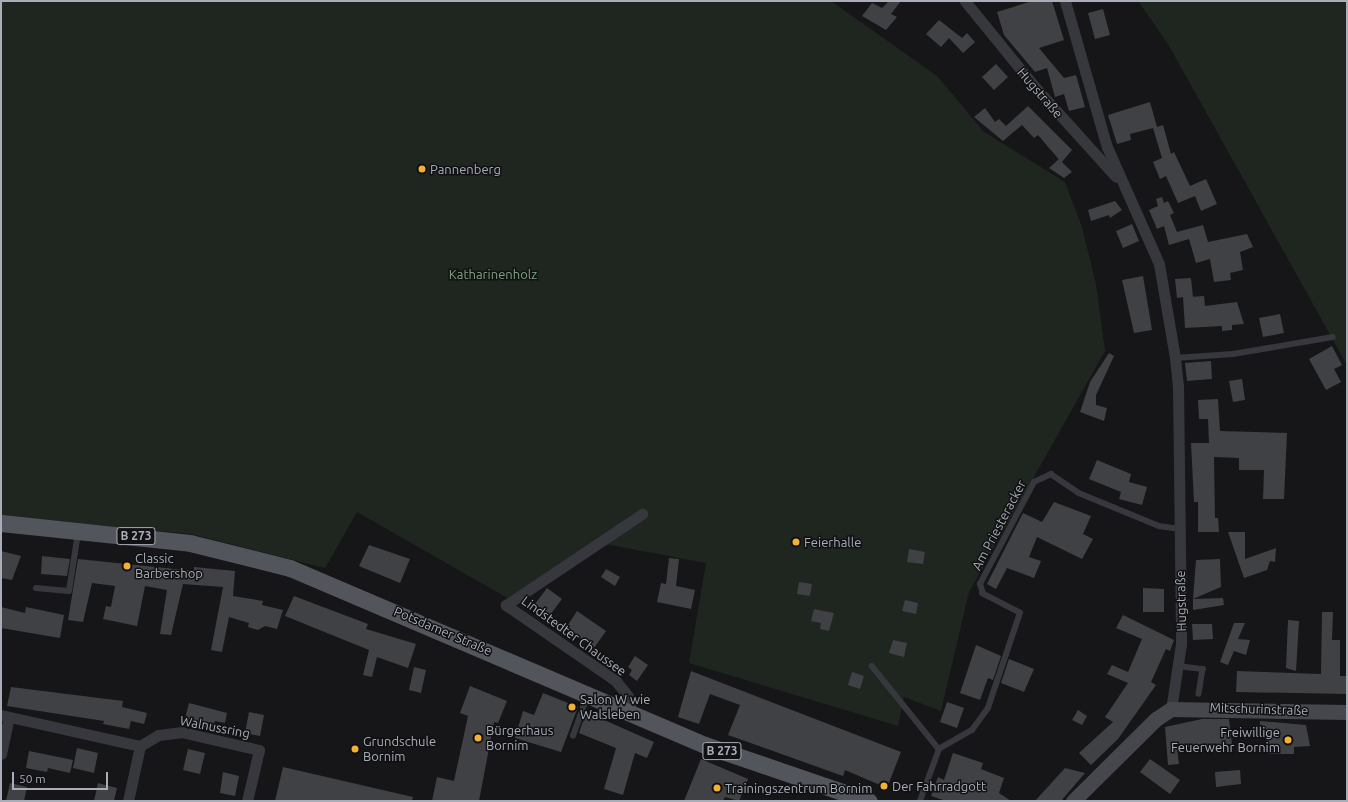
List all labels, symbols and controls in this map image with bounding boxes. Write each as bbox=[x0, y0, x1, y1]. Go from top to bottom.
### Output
street label: Hugstraße bbox=[1014, 65, 1066, 121]
place label: Pannenberg bbox=[430, 161, 501, 177]
marker: Pannenberg bbox=[417, 164, 427, 174]
park label: Katharinenholz bbox=[449, 266, 537, 282]
street label: Am Priesteracker bbox=[969, 477, 1029, 573]
road number: B 273 bbox=[116, 526, 156, 546]
place label: Feierhalle bbox=[804, 534, 861, 550]
marker: Feierhalle bbox=[791, 537, 801, 547]
place label: Classic Barbershop bbox=[135, 551, 203, 582]
marker: Classic Barbershop bbox=[122, 561, 132, 571]
street label: Hugstraße bbox=[1173, 570, 1189, 632]
street label: Lindstedter Chaussee bbox=[519, 593, 629, 679]
street label: Potsdamer Straße bbox=[392, 603, 494, 659]
place label: Salon W wie Walsleben bbox=[580, 692, 650, 723]
street label: Mitschurinstraße bbox=[1209, 699, 1309, 719]
marker: Salon W wie Walsleben bbox=[567, 702, 577, 712]
street label: Walnussring bbox=[179, 713, 251, 741]
place label: Bürgerhaus Bornim bbox=[486, 723, 553, 754]
place label: Freiwillige Feuerwehr Bornim bbox=[1171, 725, 1280, 756]
marker: Bürgerhaus Bornim bbox=[473, 733, 483, 743]
place label: Grundschule Bornim bbox=[363, 734, 436, 765]
marker: Freiwillige Feuerwehr Bornim bbox=[1283, 735, 1293, 745]
road number: B 273 bbox=[702, 741, 742, 761]
marker: Grundschule Bornim bbox=[350, 744, 360, 754]
scale bar bbox=[14, 764, 110, 790]
text: 50 m bbox=[19, 772, 46, 785]
place label: Der Fahrradgott bbox=[892, 778, 986, 794]
place label: Trainingszentrum Bornim bbox=[725, 780, 872, 796]
marker: Der Fahrradgott bbox=[879, 781, 889, 791]
marker: Trainingszentrum Bornim bbox=[712, 783, 722, 793]

